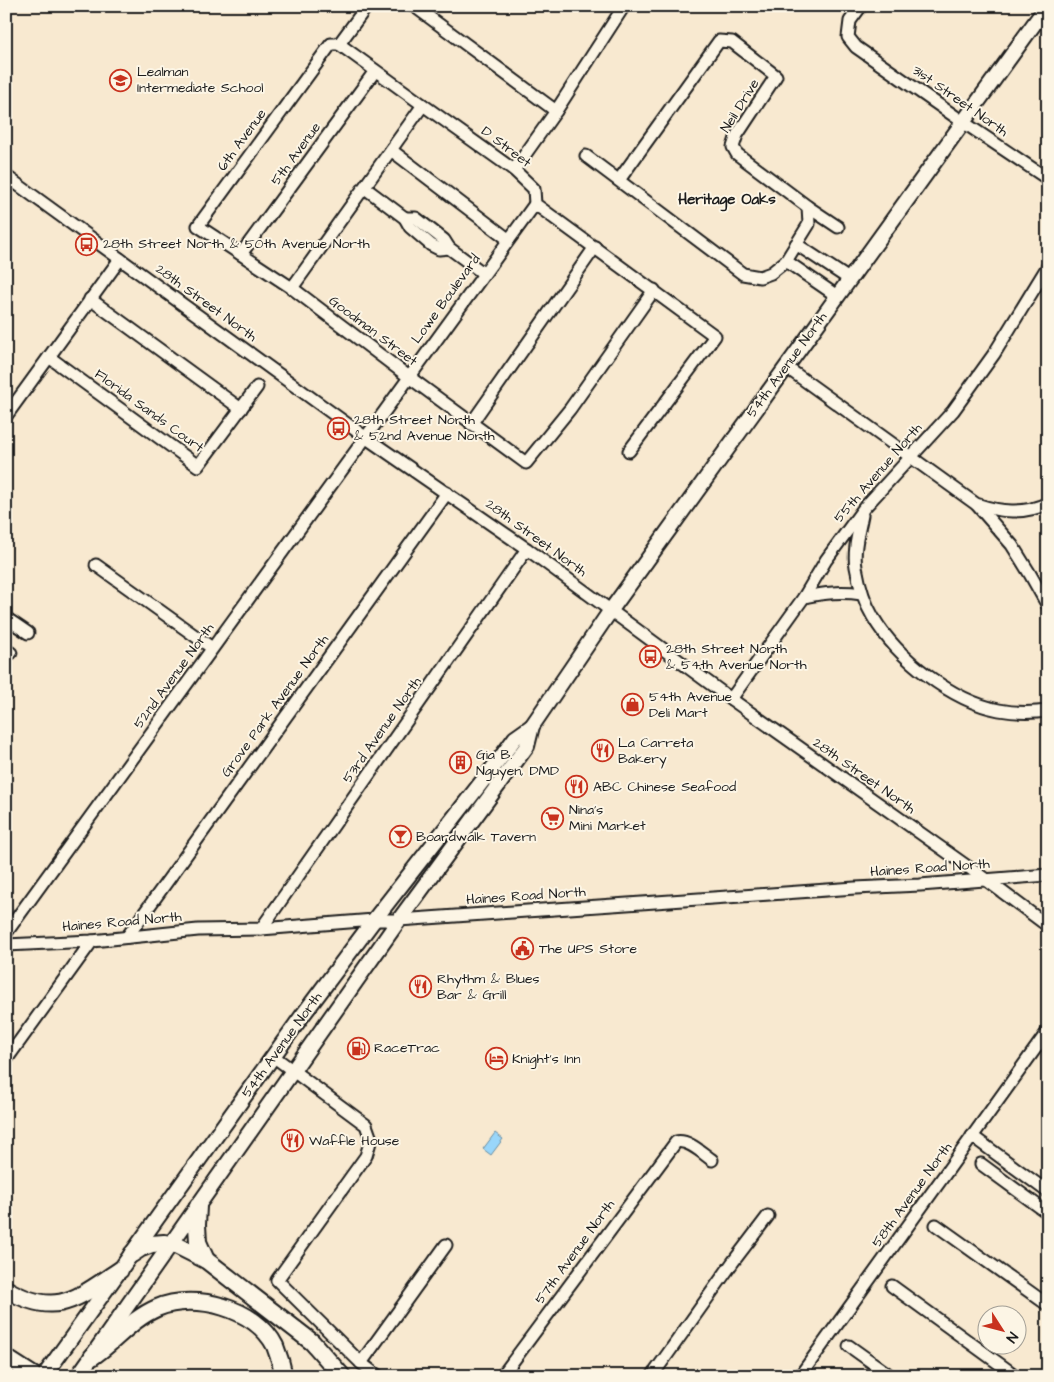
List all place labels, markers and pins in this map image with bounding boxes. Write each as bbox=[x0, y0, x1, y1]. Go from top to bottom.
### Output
place label: Lealman Intermediate School bbox=[137, 62, 264, 98]
school or university icon: Lealman Intermediate School bbox=[109, 68, 133, 92]
bus stop icon: 28th Street North & 50th Avenue North bbox=[75, 232, 99, 256]
place label: 28th Street North & 50th Avenue North bbox=[103, 234, 370, 254]
place label: 28th Street North & 52nd Avenue North bbox=[354, 410, 495, 446]
bus stop icon: 28th Street North & 52nd Avenue North bbox=[326, 416, 350, 440]
place label: 28th Street North & 54th Avenue North bbox=[666, 639, 807, 675]
bus stop icon: 28th Street North & 54th Avenue North bbox=[638, 645, 662, 669]
place label: 54th Avenue Deli Mart bbox=[649, 687, 733, 723]
shop icon: 54th Avenue Deli Mart bbox=[621, 693, 645, 717]
place label: La Carreta Bakery bbox=[618, 733, 693, 769]
restaurant icon: La Carreta Bakery bbox=[590, 739, 614, 763]
place label: Gia B. Nguyen, DMD bbox=[476, 745, 559, 781]
building icon: Gia B. Nguyen, DMD bbox=[448, 751, 472, 775]
restaurant icon: ABC Chinese Seafood bbox=[565, 775, 589, 799]
place label: ABC Chinese Seafood bbox=[593, 777, 736, 797]
place label: Nina's Mini Market bbox=[569, 800, 646, 836]
supermarket icon: Nina's Mini Market bbox=[541, 806, 565, 830]
bar icon: Boardwalk Tavern bbox=[388, 825, 412, 849]
place label: Boardwalk Tavern bbox=[416, 827, 536, 847]
public building icon: The UPS Store bbox=[511, 937, 535, 961]
place label: The UPS Store bbox=[539, 939, 637, 959]
place label: Rhythm & Blues Bar & Grill bbox=[437, 969, 540, 1005]
restaurant icon: Rhythm & Blues Bar & Grill bbox=[409, 975, 433, 999]
fuel station icon: RaceTrac bbox=[346, 1036, 370, 1060]
place label: RaceTrac bbox=[374, 1038, 440, 1058]
hotel icon: Knight's Inn bbox=[484, 1047, 508, 1071]
place label: Knight's Inn bbox=[512, 1049, 580, 1069]
restaurant icon: Waffle House bbox=[281, 1129, 305, 1153]
place label: Waffle House bbox=[309, 1131, 400, 1151]

